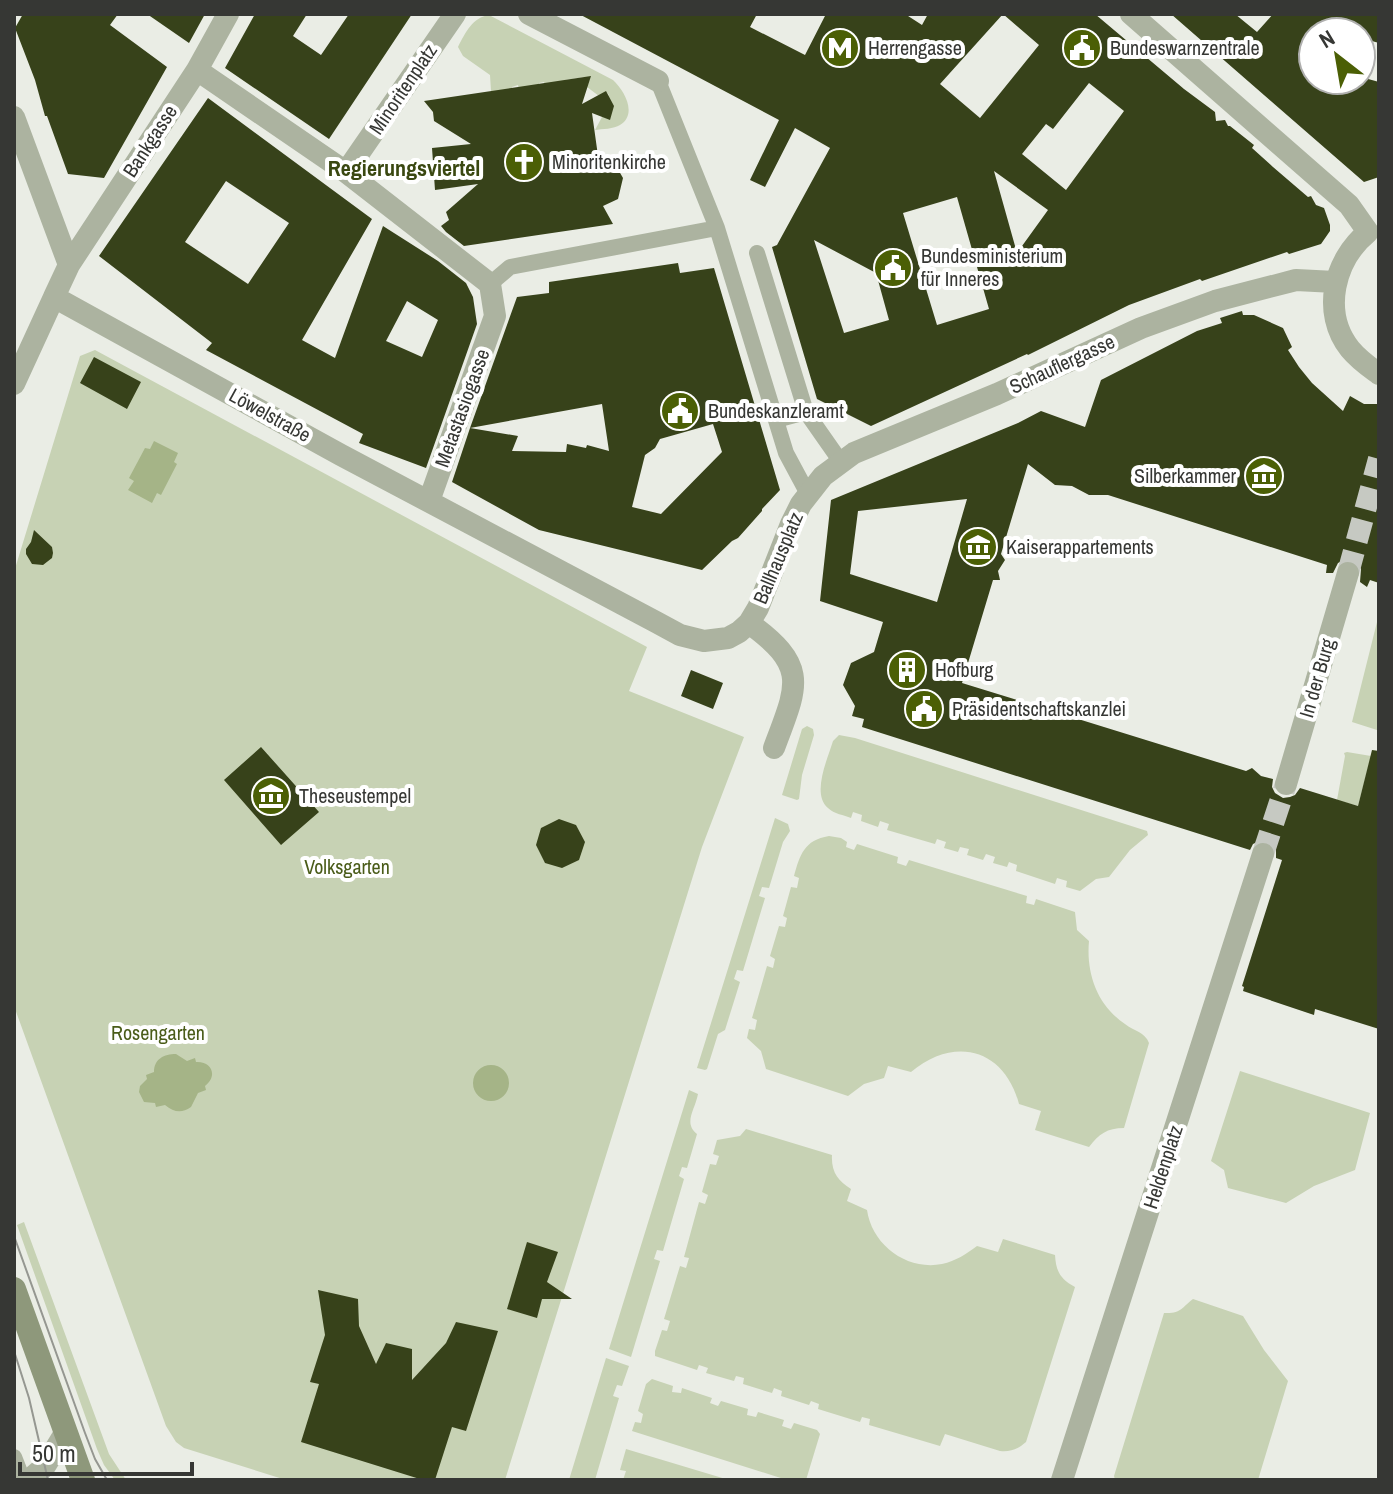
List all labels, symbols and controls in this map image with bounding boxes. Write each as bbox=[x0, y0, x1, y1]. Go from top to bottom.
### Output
north arrow bbox=[1297, 16, 1377, 96]
text: N bbox=[1313, 23, 1340, 55]
metro station icon: Herrengasse bbox=[819, 27, 861, 69]
public building icon: Bundeswarnzentrale bbox=[1061, 27, 1103, 69]
place label: Herrengasse bbox=[868, 34, 962, 61]
place label: Bundeswarnzentrale bbox=[1110, 34, 1260, 61]
street label: Minoritenplatz bbox=[362, 38, 443, 139]
street label: Bankgasse bbox=[116, 99, 183, 182]
church icon: Minoritenkirche bbox=[503, 141, 545, 183]
place label: Minoritenkirche bbox=[552, 148, 666, 175]
district label: Regierungsviertel bbox=[328, 153, 480, 183]
place label: Bundesministerium für Inneres bbox=[921, 242, 1063, 292]
public building icon: Bundesministerium für Inneres bbox=[872, 247, 914, 289]
street label: Schauflergasse bbox=[1005, 327, 1119, 400]
street label: Metastasiogasse bbox=[428, 345, 495, 471]
street label: Löwelstraße bbox=[225, 381, 316, 448]
public building icon: Bundeskanzleramt bbox=[659, 390, 701, 432]
place label: Bundeskanzleramt bbox=[708, 397, 844, 424]
museum icon: Silberkammer bbox=[1243, 455, 1285, 497]
place label: Silberkammer bbox=[1134, 462, 1237, 489]
street label: Ballhausplatz bbox=[746, 508, 809, 608]
museum icon: Kaiserappartements bbox=[957, 526, 999, 568]
place label: Kaiserappartements bbox=[1006, 533, 1154, 560]
street label: In der Burg bbox=[1292, 635, 1341, 721]
building icon: Hofburg bbox=[886, 649, 928, 691]
place label: Hofburg bbox=[935, 656, 993, 683]
public building icon: Präsidentschaftskanzlei bbox=[903, 688, 945, 730]
place label: Präsidentschaftskanzlei bbox=[952, 695, 1126, 722]
museum icon: Theseustempel bbox=[250, 775, 292, 817]
place label: Theseustempel bbox=[299, 782, 411, 809]
park label: Volksgarten bbox=[304, 853, 390, 880]
park label: Rosengarten bbox=[111, 1019, 205, 1046]
street label: Heldenplatz bbox=[1136, 1121, 1189, 1212]
scale bar bbox=[20, 1426, 192, 1476]
text: 50 m bbox=[32, 1437, 76, 1469]

